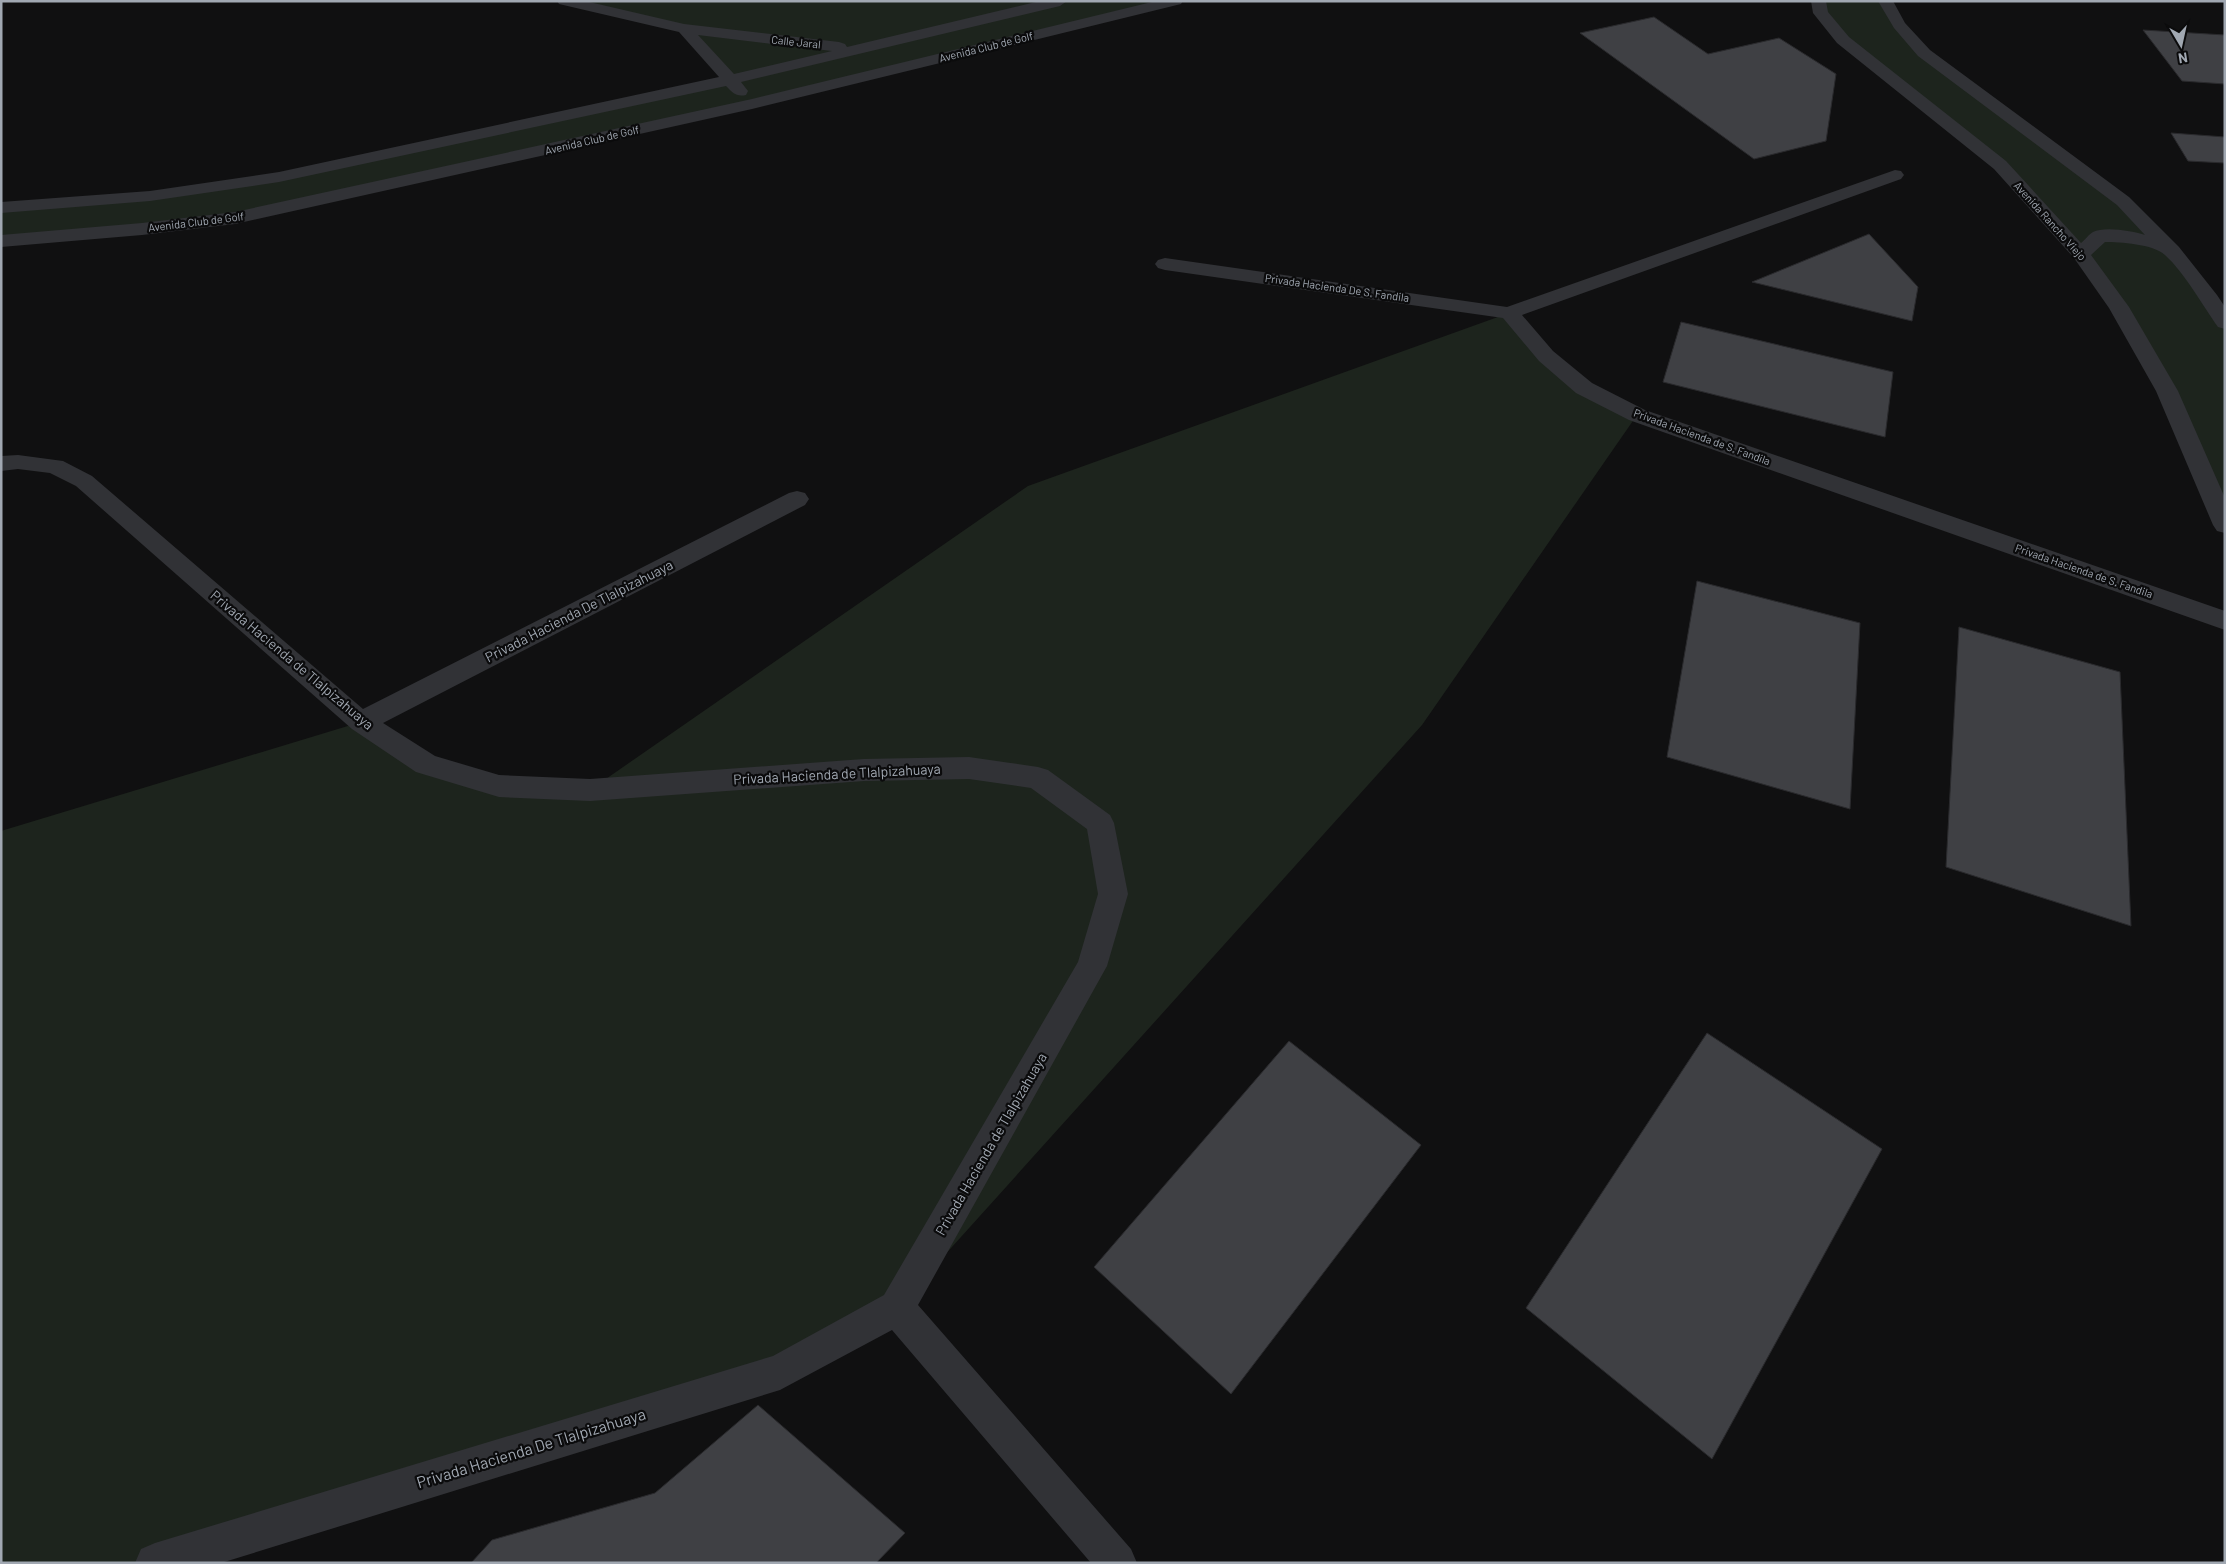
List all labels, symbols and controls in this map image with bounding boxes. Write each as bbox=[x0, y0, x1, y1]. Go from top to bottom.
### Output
north arrow bbox=[2156, 20, 2206, 70]
street label: Avenida Club de Golf bbox=[938, 29, 1034, 64]
street label: Calle Jaral bbox=[771, 32, 821, 51]
text: N bbox=[2177, 49, 2189, 67]
street label: Avenida Club de Golf bbox=[543, 122, 640, 157]
street label: Avenida Rancho Viejo bbox=[2012, 179, 2089, 263]
street label: Avenida Club de Golf bbox=[147, 209, 245, 234]
street label: Privada Hacienda De S. Fandila bbox=[1264, 271, 1410, 304]
street label: Privada Hacienda de S. Fandila bbox=[1632, 406, 1772, 467]
street label: Privada Hacienda de S. Fandila bbox=[2014, 541, 2155, 600]
street label: Privada Hacienda De Tlalpizahuaya bbox=[482, 556, 676, 665]
street label: Privada Hacienda de Tlalpizahuaya bbox=[207, 586, 377, 733]
street label: Privada Hacienda de Tlalpizahuaya bbox=[733, 760, 941, 787]
street label: Privada Hacienda de Tlalpizahuaya bbox=[931, 1050, 1050, 1238]
street label: Privada Hacienda De Tlalpizahuaya bbox=[414, 1404, 648, 1491]

